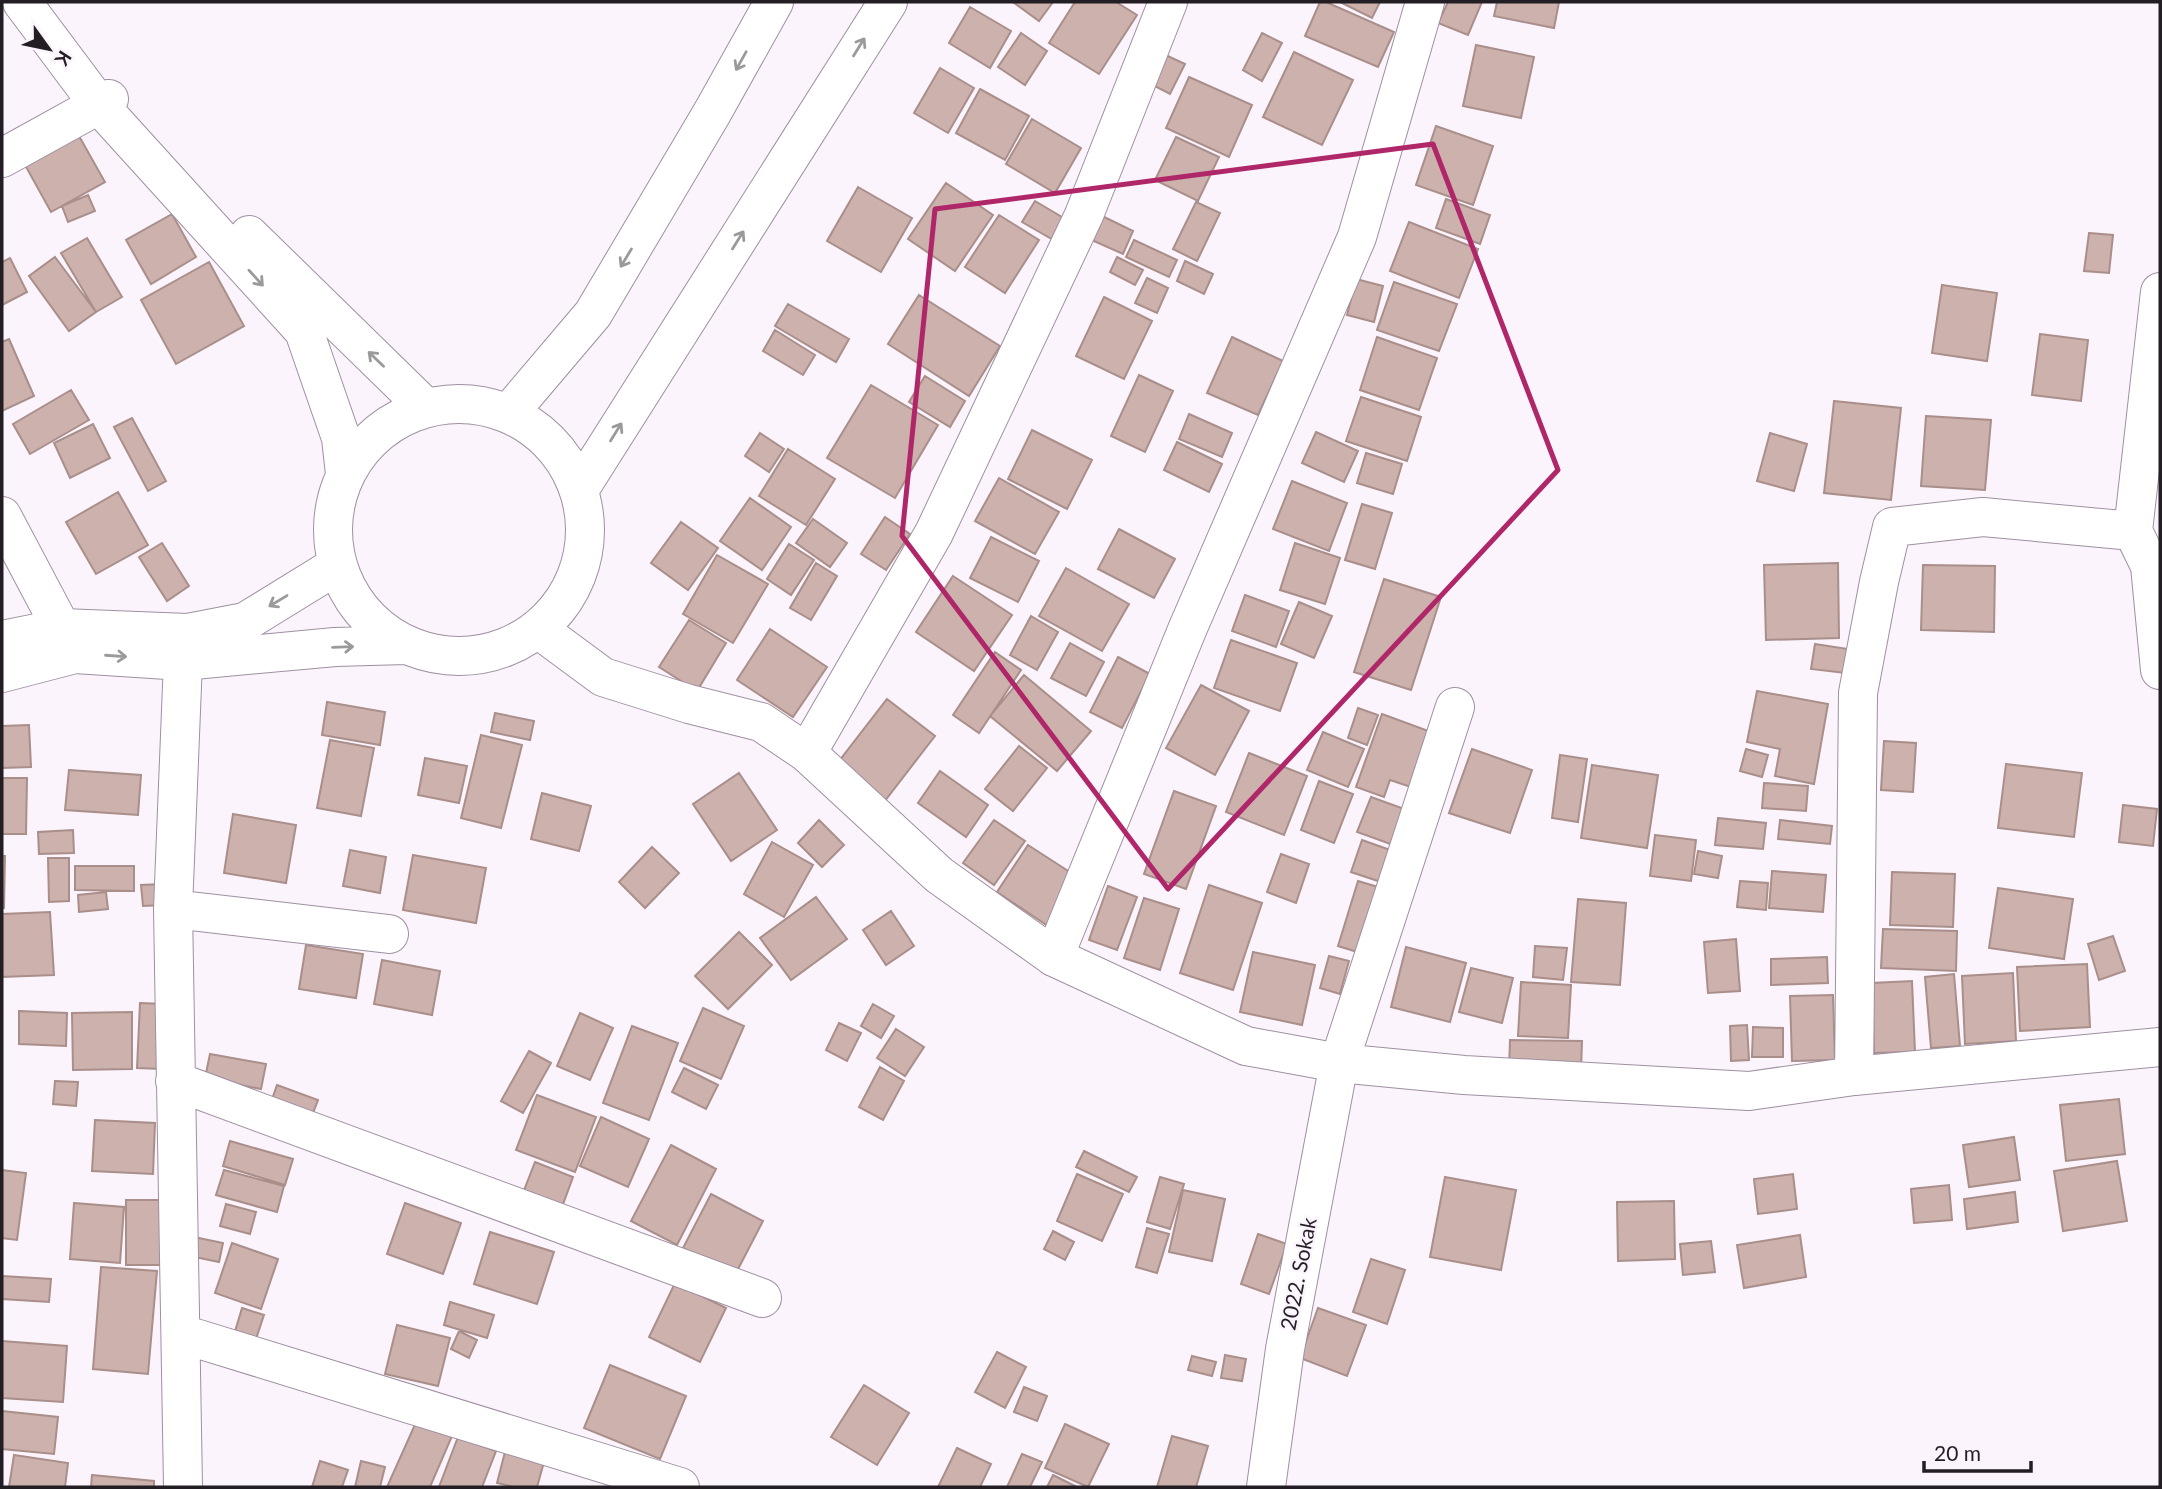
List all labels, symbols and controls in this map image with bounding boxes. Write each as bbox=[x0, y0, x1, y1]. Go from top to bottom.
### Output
north arrow bbox=[14, 14, 84, 84]
one-way arrow bbox=[853, 38, 867, 58]
text: K bbox=[50, 47, 77, 71]
one-way arrow bbox=[734, 51, 748, 71]
one-way arrow bbox=[731, 231, 745, 250]
one-way arrow bbox=[619, 248, 633, 268]
one-way arrow bbox=[247, 269, 264, 286]
one-way arrow bbox=[368, 351, 385, 368]
one-way arrow bbox=[609, 423, 623, 442]
one-way arrow bbox=[269, 595, 289, 609]
one-way arrow bbox=[331, 640, 354, 653]
one-way arrow bbox=[105, 650, 128, 663]
street label: 2022. Sokak bbox=[1274, 1215, 1321, 1332]
scale bar bbox=[1924, 1430, 2031, 1474]
text: 20 m bbox=[1934, 1440, 1981, 1465]

